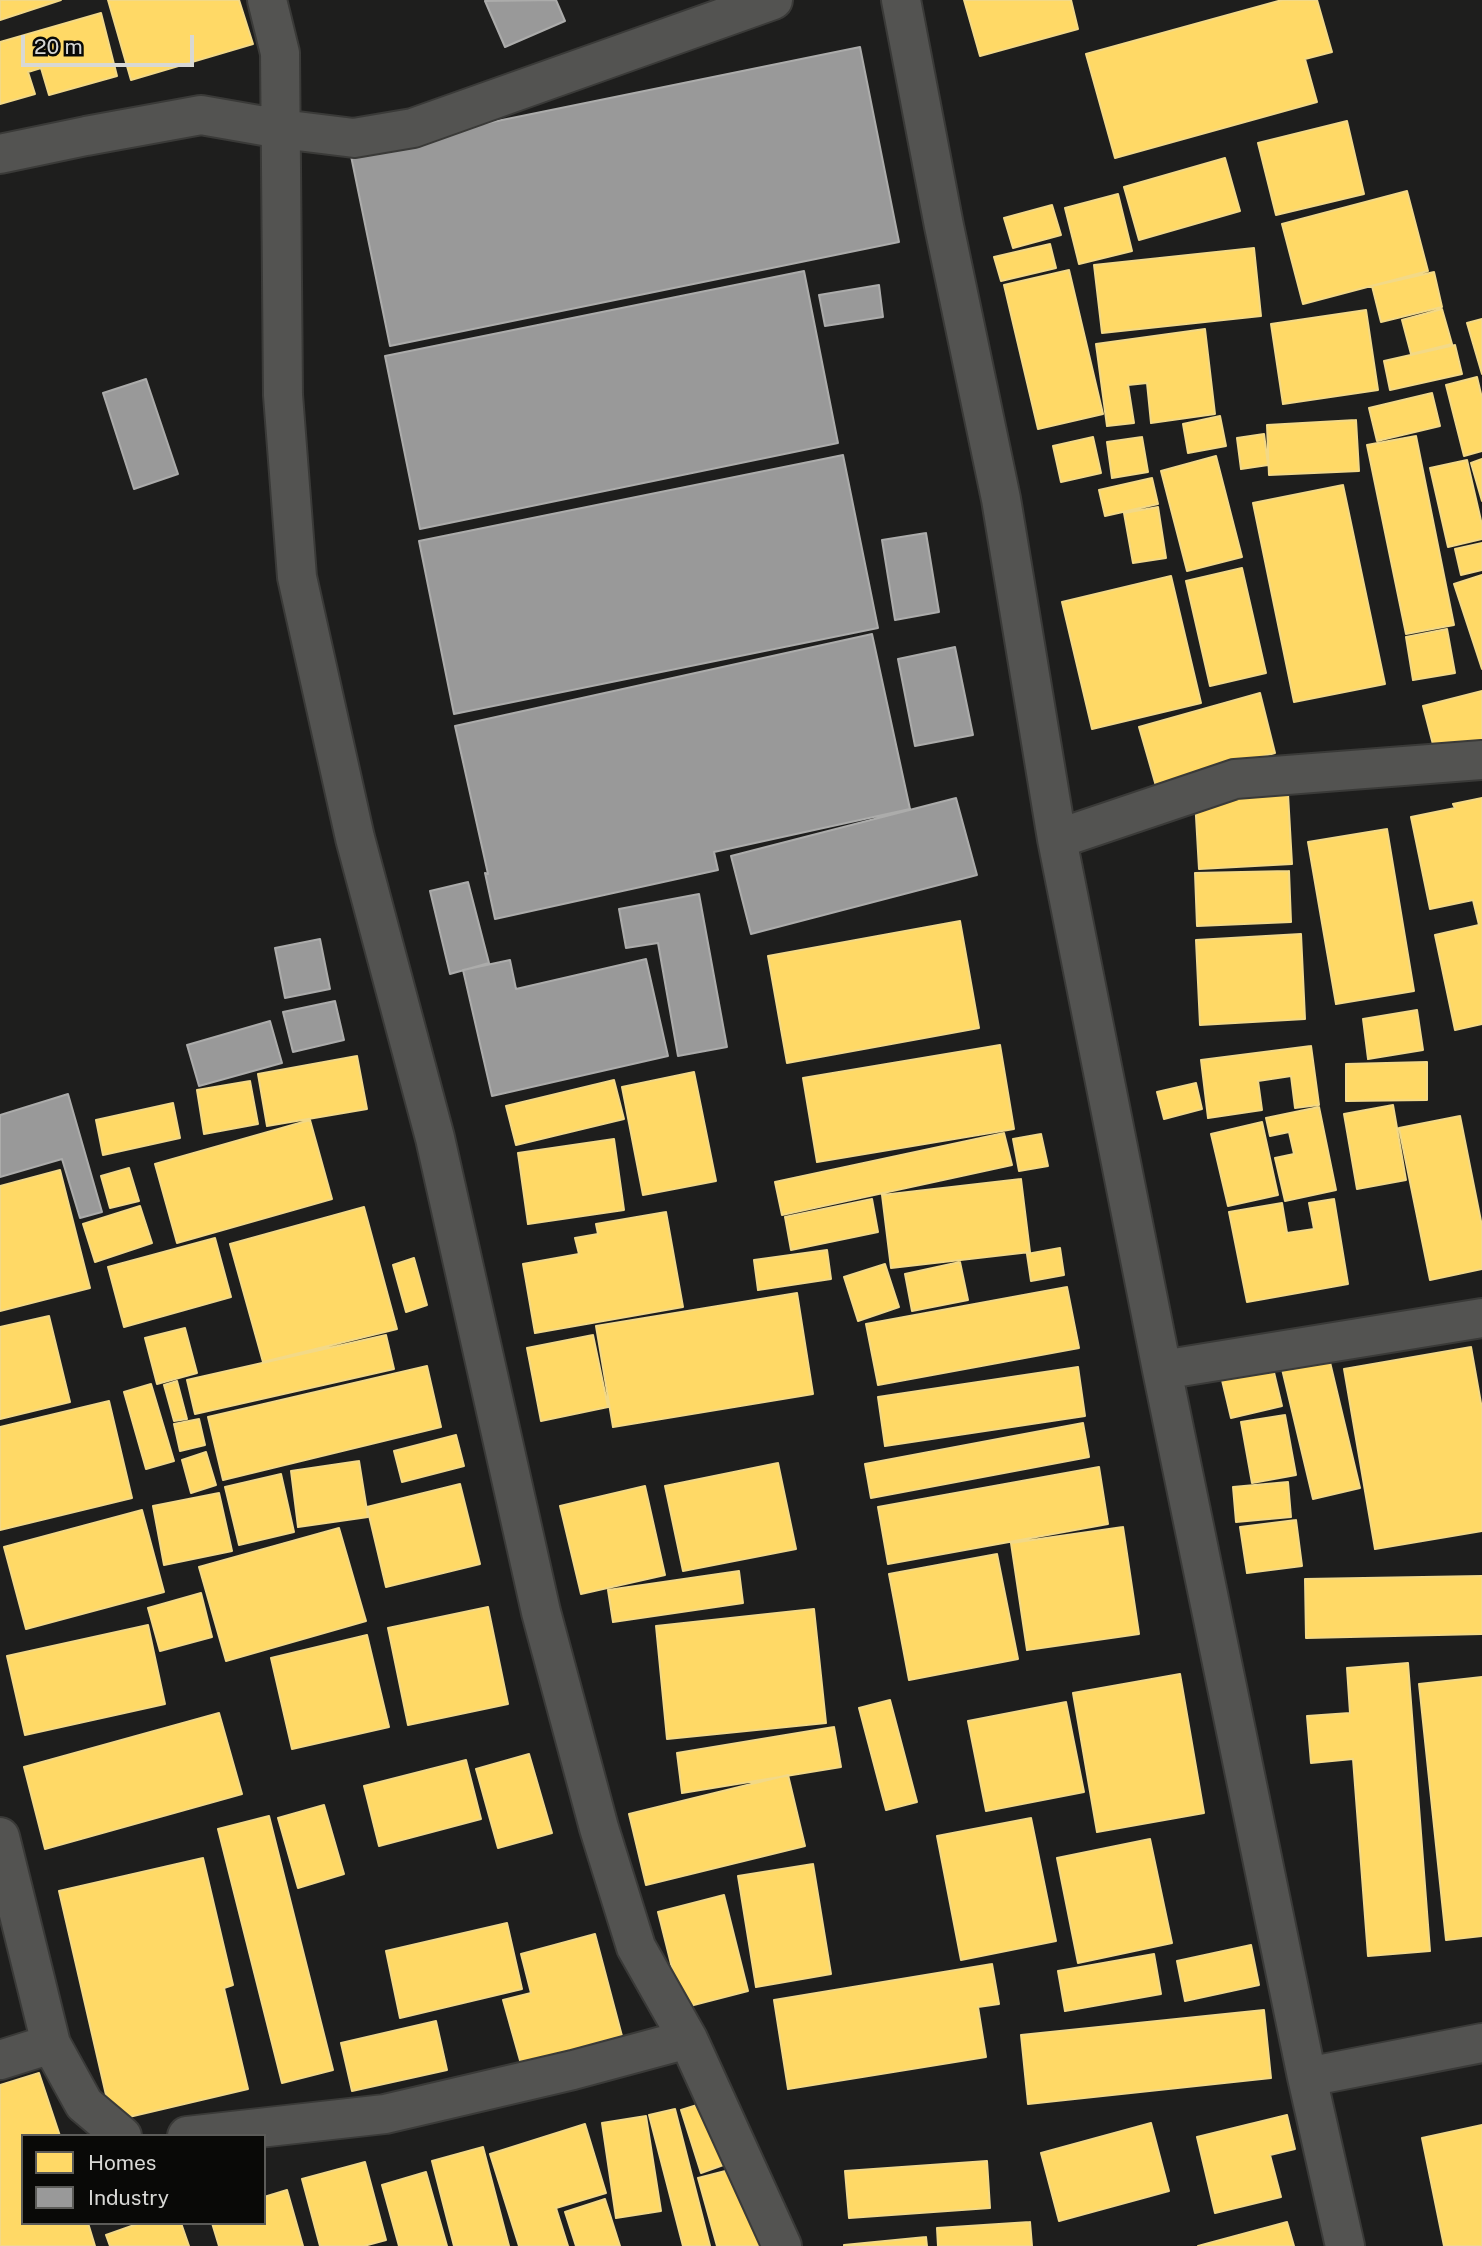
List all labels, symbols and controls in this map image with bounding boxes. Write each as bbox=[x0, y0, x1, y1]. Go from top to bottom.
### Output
scale bar bbox=[24, 21, 198, 65]
text: 20 m bbox=[34, 34, 83, 59]
legend bbox=[21, 2134, 266, 2225]
text: Homes bbox=[88, 2150, 156, 2175]
text: Industry bbox=[88, 2185, 169, 2210]

